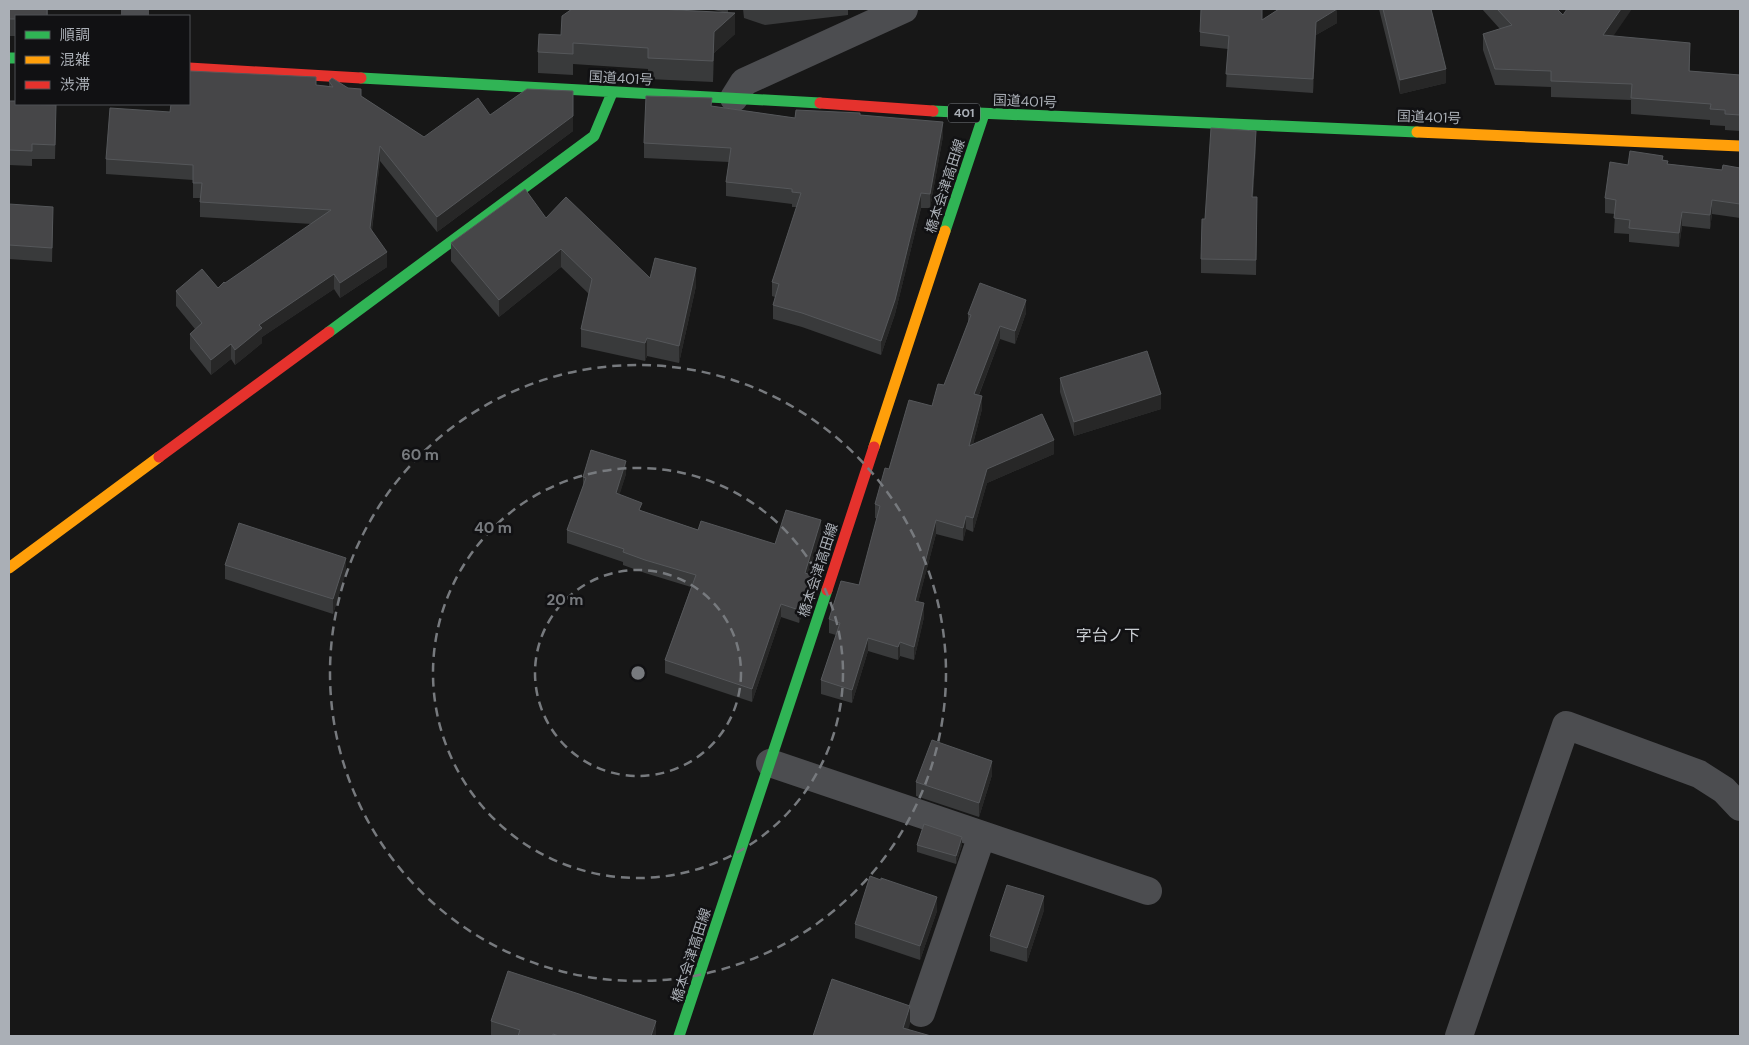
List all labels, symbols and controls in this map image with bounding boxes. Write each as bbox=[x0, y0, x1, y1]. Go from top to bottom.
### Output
legend bbox=[15, 15, 190, 105]
text: 順調 bbox=[60, 25, 90, 45]
text: 混雑 bbox=[60, 50, 90, 70]
street label: 国道401号 bbox=[588, 67, 654, 89]
text: 渋滞 bbox=[60, 75, 90, 95]
street label: 国道401号 bbox=[992, 91, 1058, 111]
road number: 401 bbox=[948, 104, 980, 122]
street label: 国道401号 bbox=[1396, 107, 1462, 127]
street label: 橋本会津高田線 bbox=[921, 137, 969, 235]
text: 60 m bbox=[401, 445, 439, 465]
text: 40 m bbox=[474, 518, 512, 538]
street label: 橋本会津高田線 bbox=[794, 521, 842, 619]
text: 20 m bbox=[547, 590, 583, 610]
district label: 字台ノ下 bbox=[1076, 625, 1140, 646]
centre of rings bbox=[629, 664, 647, 682]
street label: 橋本会津高田線 bbox=[667, 906, 715, 1004]

